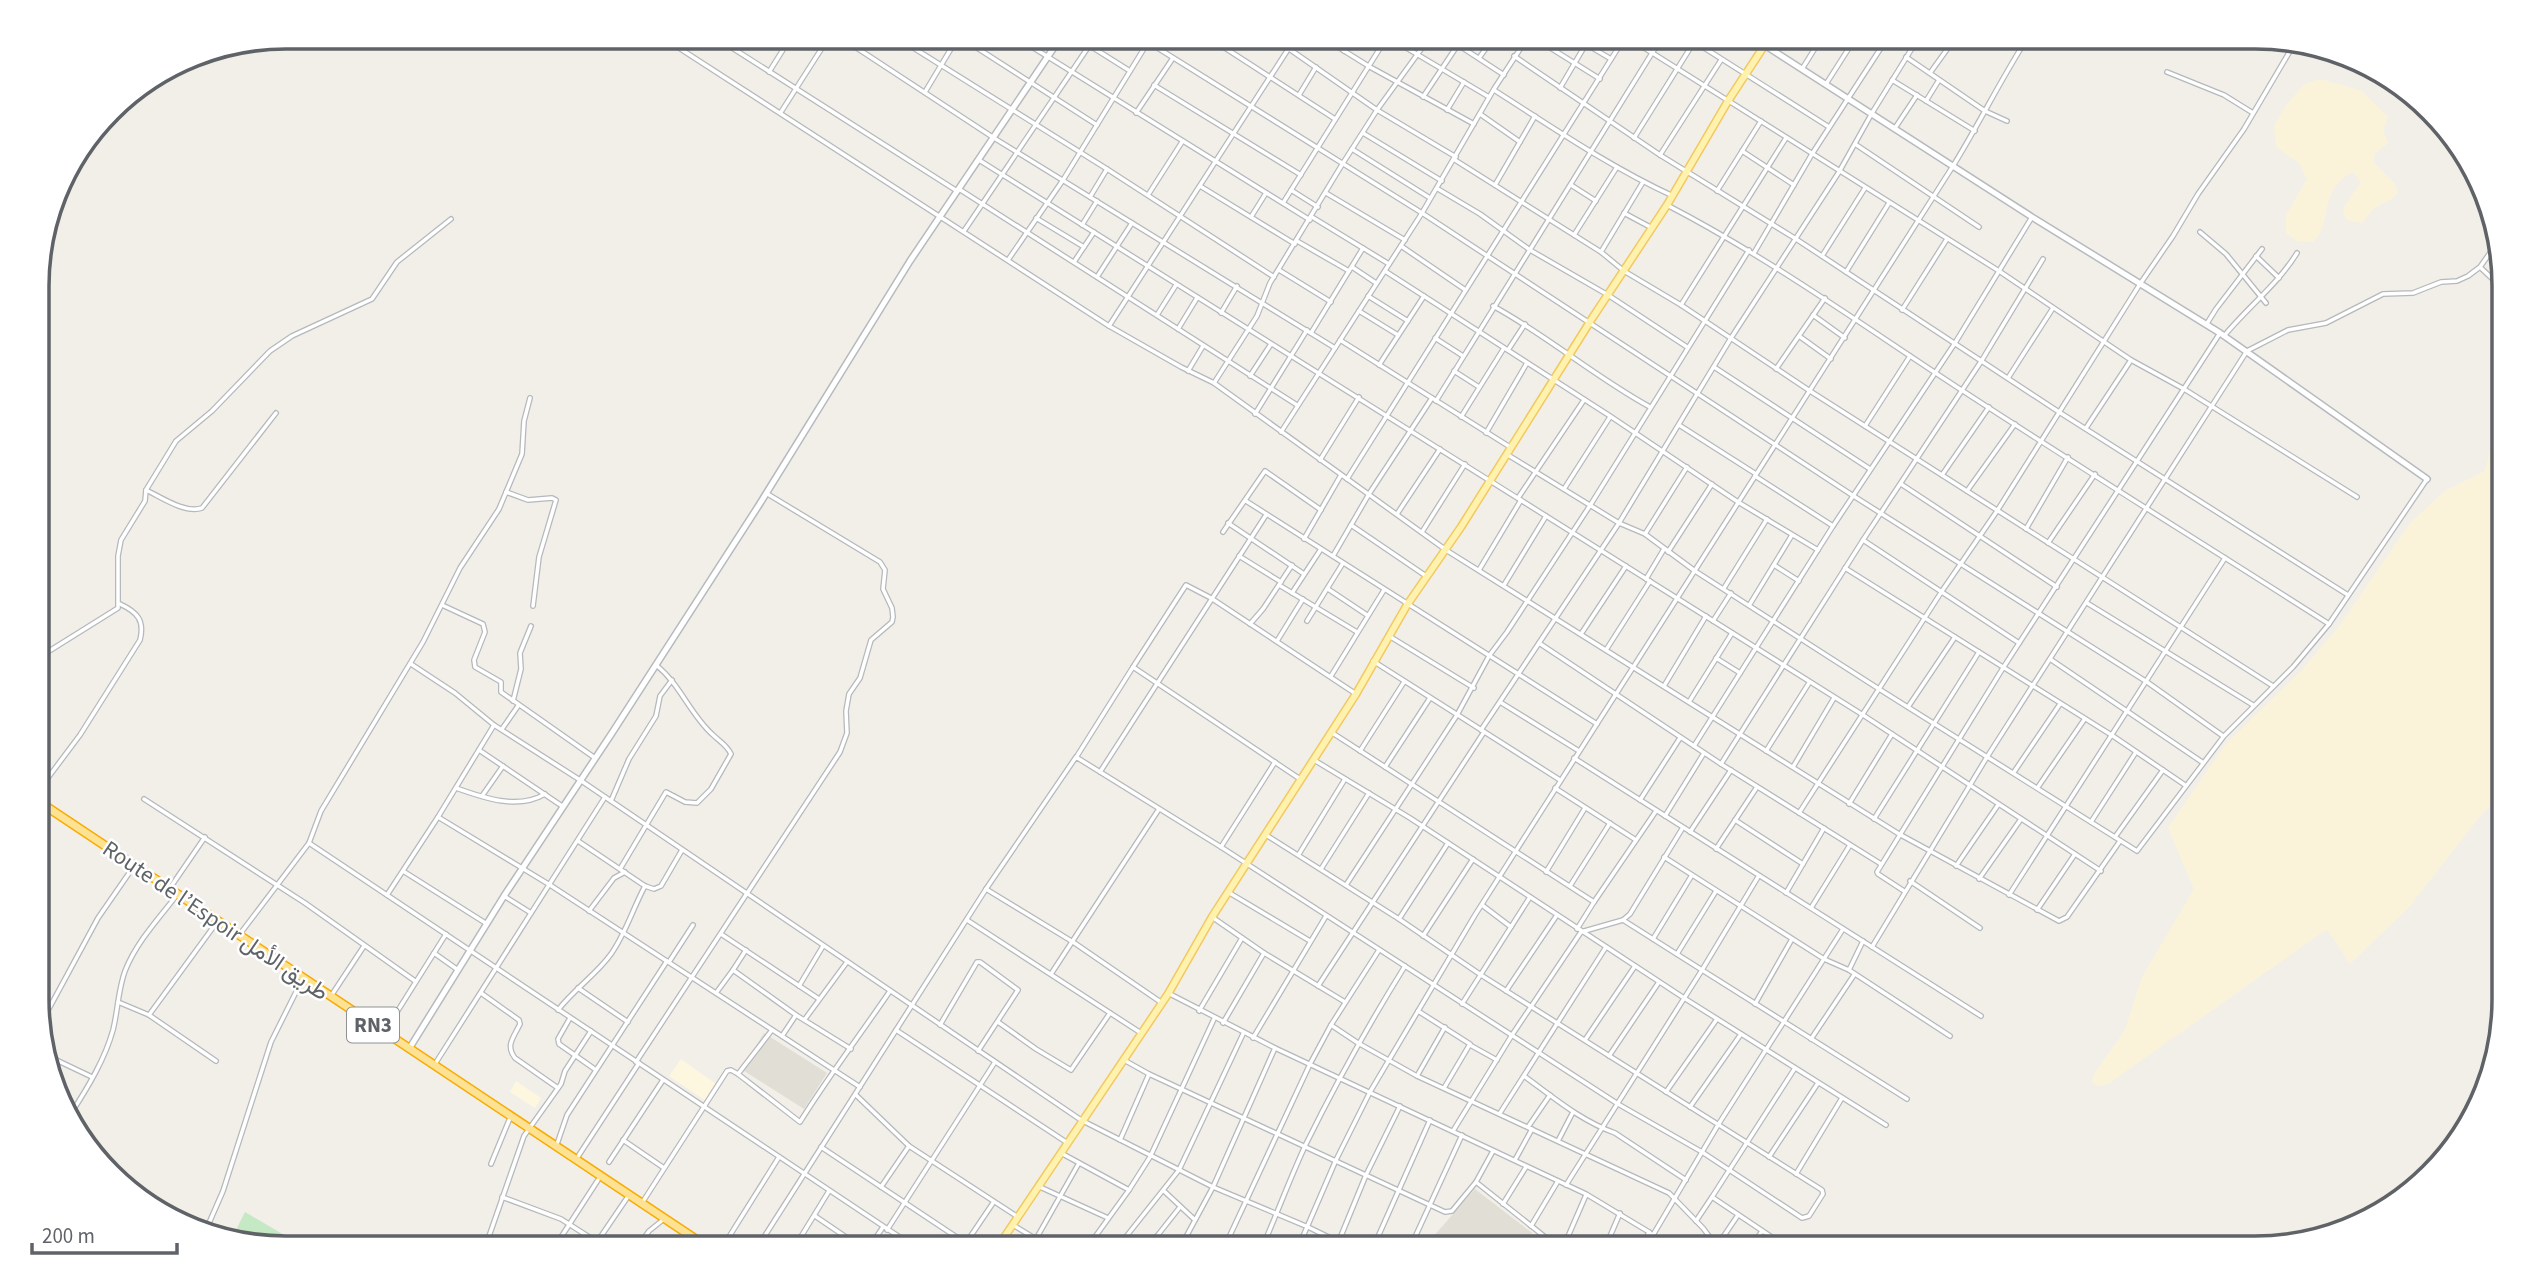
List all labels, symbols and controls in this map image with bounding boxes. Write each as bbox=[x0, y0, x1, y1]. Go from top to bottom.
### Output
street label: Route de l’Espoir طريق الأمل bbox=[96, 832, 335, 1009]
road number: RN3 bbox=[347, 1007, 399, 1042]
scale bar bbox=[32, 1212, 177, 1256]
text: 200 m bbox=[42, 1221, 95, 1251]

